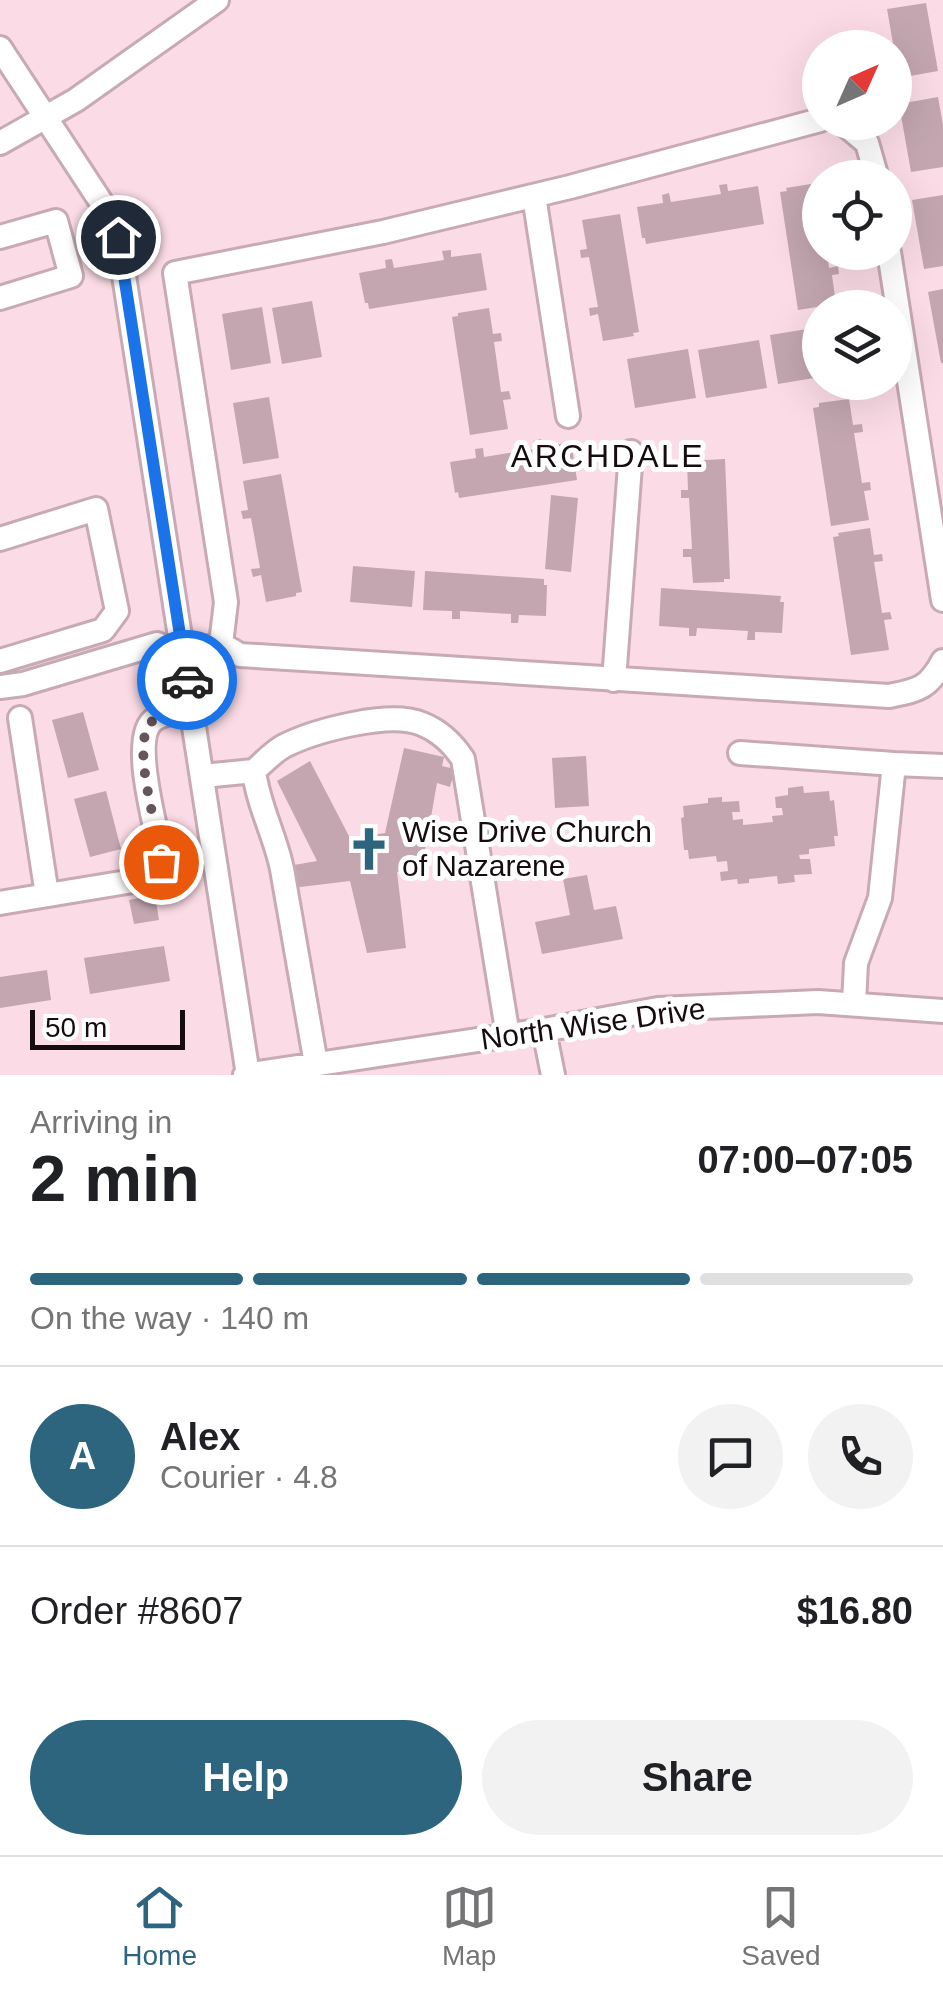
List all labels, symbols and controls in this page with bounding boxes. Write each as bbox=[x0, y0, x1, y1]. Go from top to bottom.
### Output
north arrow bbox=[802, 30, 912, 140]
map controls bbox=[802, 30, 912, 400]
button: locate bbox=[802, 160, 912, 270]
pin bbox=[76, 195, 161, 280]
icon: home bbox=[91, 210, 146, 265]
button: layers bbox=[802, 290, 912, 400]
district label: ARCHDALE bbox=[511, 438, 705, 474]
courier bbox=[137, 630, 237, 730]
icon: car bbox=[160, 653, 215, 708]
place label: Wise Drive Church of Nazarene bbox=[402, 815, 652, 882]
pin bbox=[119, 820, 204, 905]
church icon: Wise Drive Church of Nazarene bbox=[345, 825, 393, 873]
icon: bag bbox=[134, 835, 189, 890]
street label: North Wise Drive bbox=[478, 991, 707, 1056]
scale bar bbox=[30, 1005, 185, 1050]
text: 50 m bbox=[45, 1012, 107, 1043]
text: Arriving in bbox=[30, 1104, 172, 1140]
text: 07:00–07:05 bbox=[697, 1139, 913, 1181]
text: 2 min bbox=[30, 1142, 200, 1215]
text: On the way · 140 m bbox=[30, 1300, 309, 1336]
button: chat bbox=[678, 1404, 783, 1509]
button: phone bbox=[808, 1404, 913, 1509]
text: Alex bbox=[160, 1416, 240, 1458]
text: A bbox=[69, 1435, 96, 1477]
text: Courier · 4.8 bbox=[160, 1459, 338, 1495]
text: Order #8607 bbox=[30, 1590, 243, 1632]
text: $16.80 bbox=[797, 1590, 913, 1632]
button: Help bbox=[30, 1720, 462, 1835]
button: Share bbox=[482, 1720, 913, 1835]
tab: Home bbox=[122, 1880, 197, 1972]
tab: Map bbox=[442, 1880, 497, 1972]
tab: Saved bbox=[741, 1880, 821, 1972]

